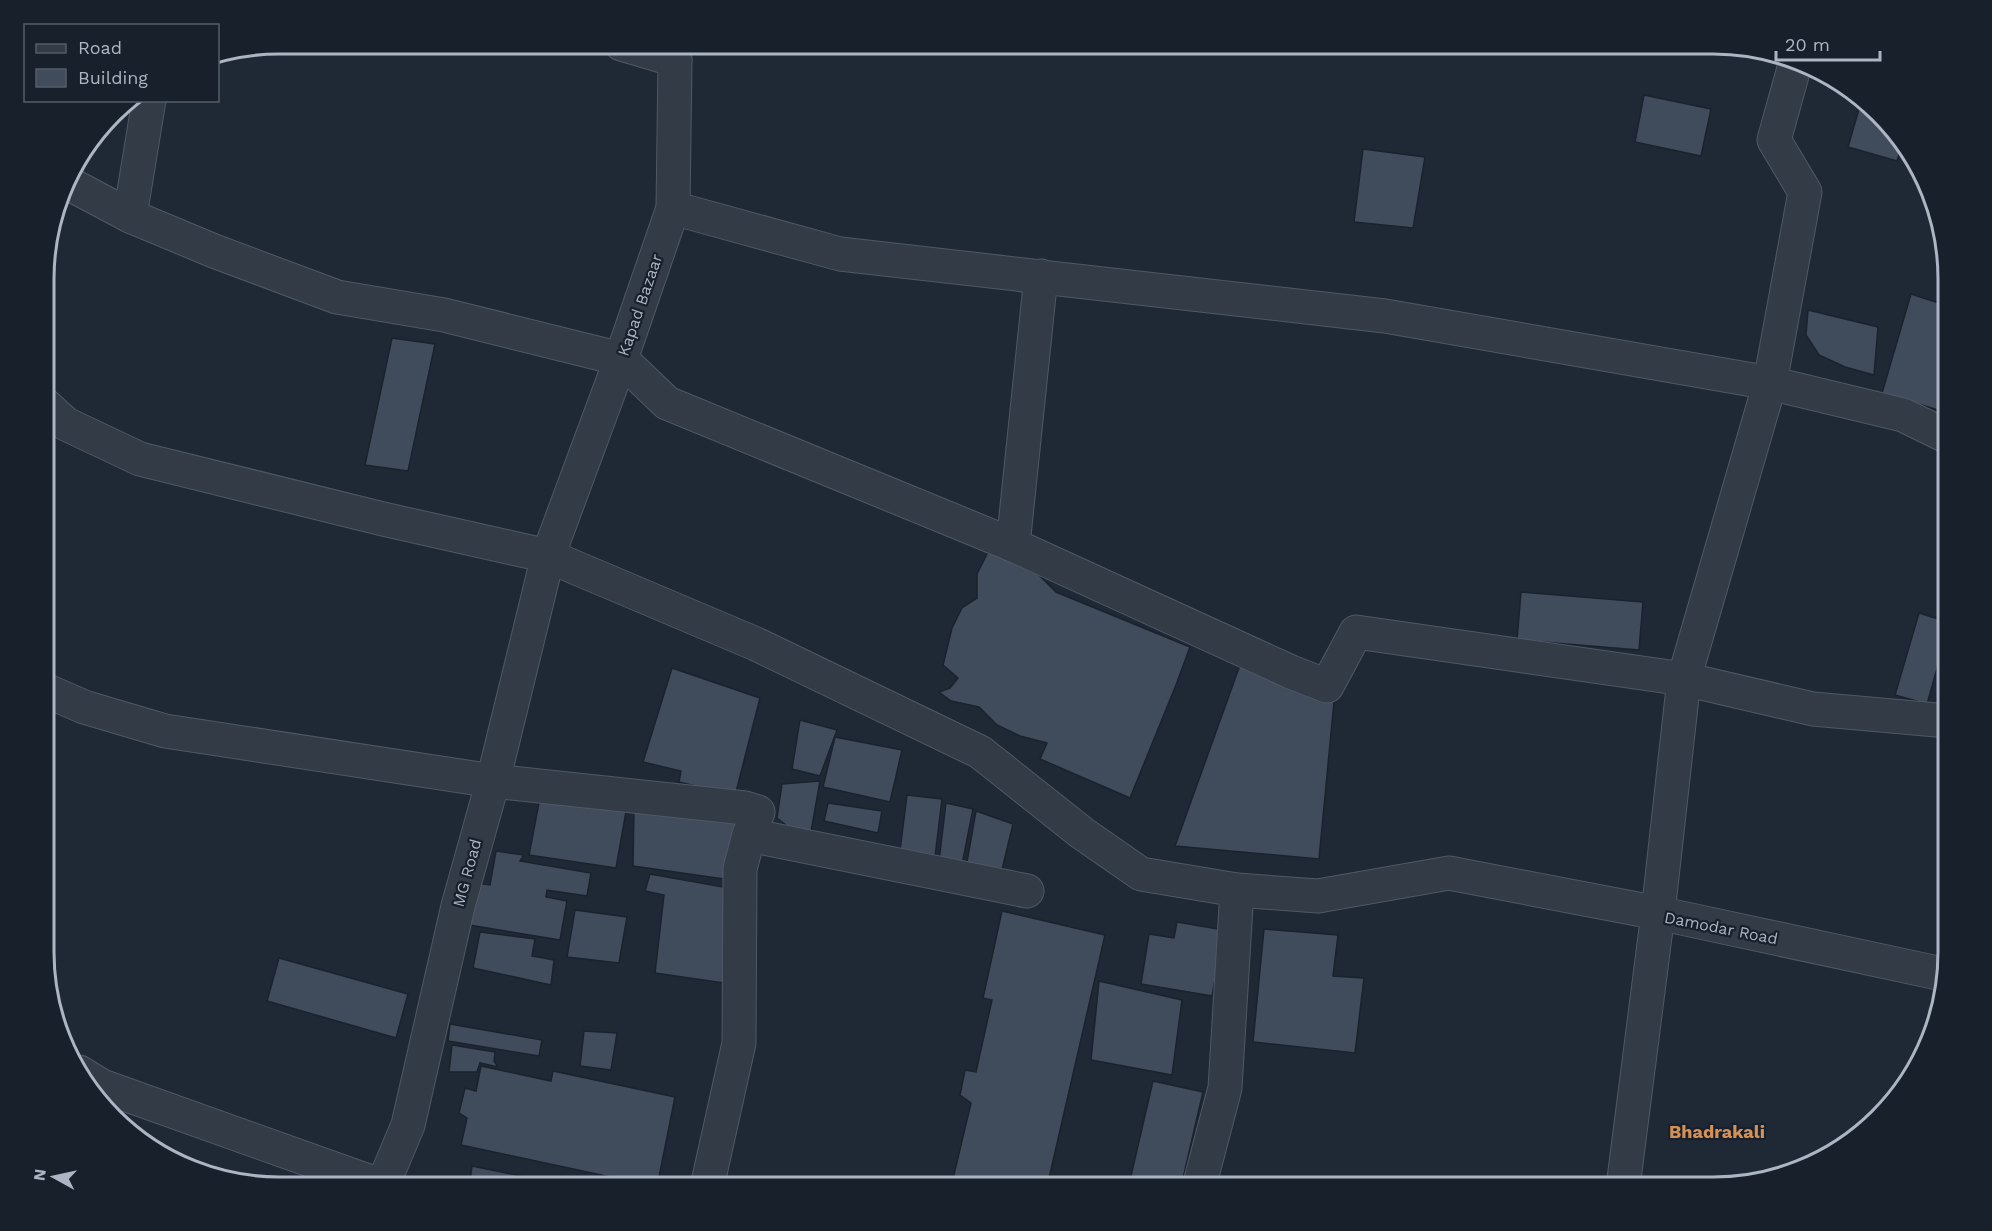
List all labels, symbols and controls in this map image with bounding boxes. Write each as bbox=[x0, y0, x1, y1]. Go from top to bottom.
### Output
legend bbox=[24, 24, 219, 102]
scale bar bbox=[1776, 24, 1880, 62]
text: 20 m bbox=[1785, 34, 1830, 55]
text: Road bbox=[78, 37, 122, 58]
text: Building bbox=[78, 67, 148, 88]
street label: Kapad Bazaar bbox=[614, 251, 666, 358]
street label: MG Road bbox=[449, 837, 485, 909]
street label: Damodar Road bbox=[1663, 908, 1779, 948]
district label: Bhadrakali bbox=[1669, 1121, 1765, 1142]
north arrow bbox=[24, 1147, 84, 1207]
text: N bbox=[29, 1168, 50, 1182]

